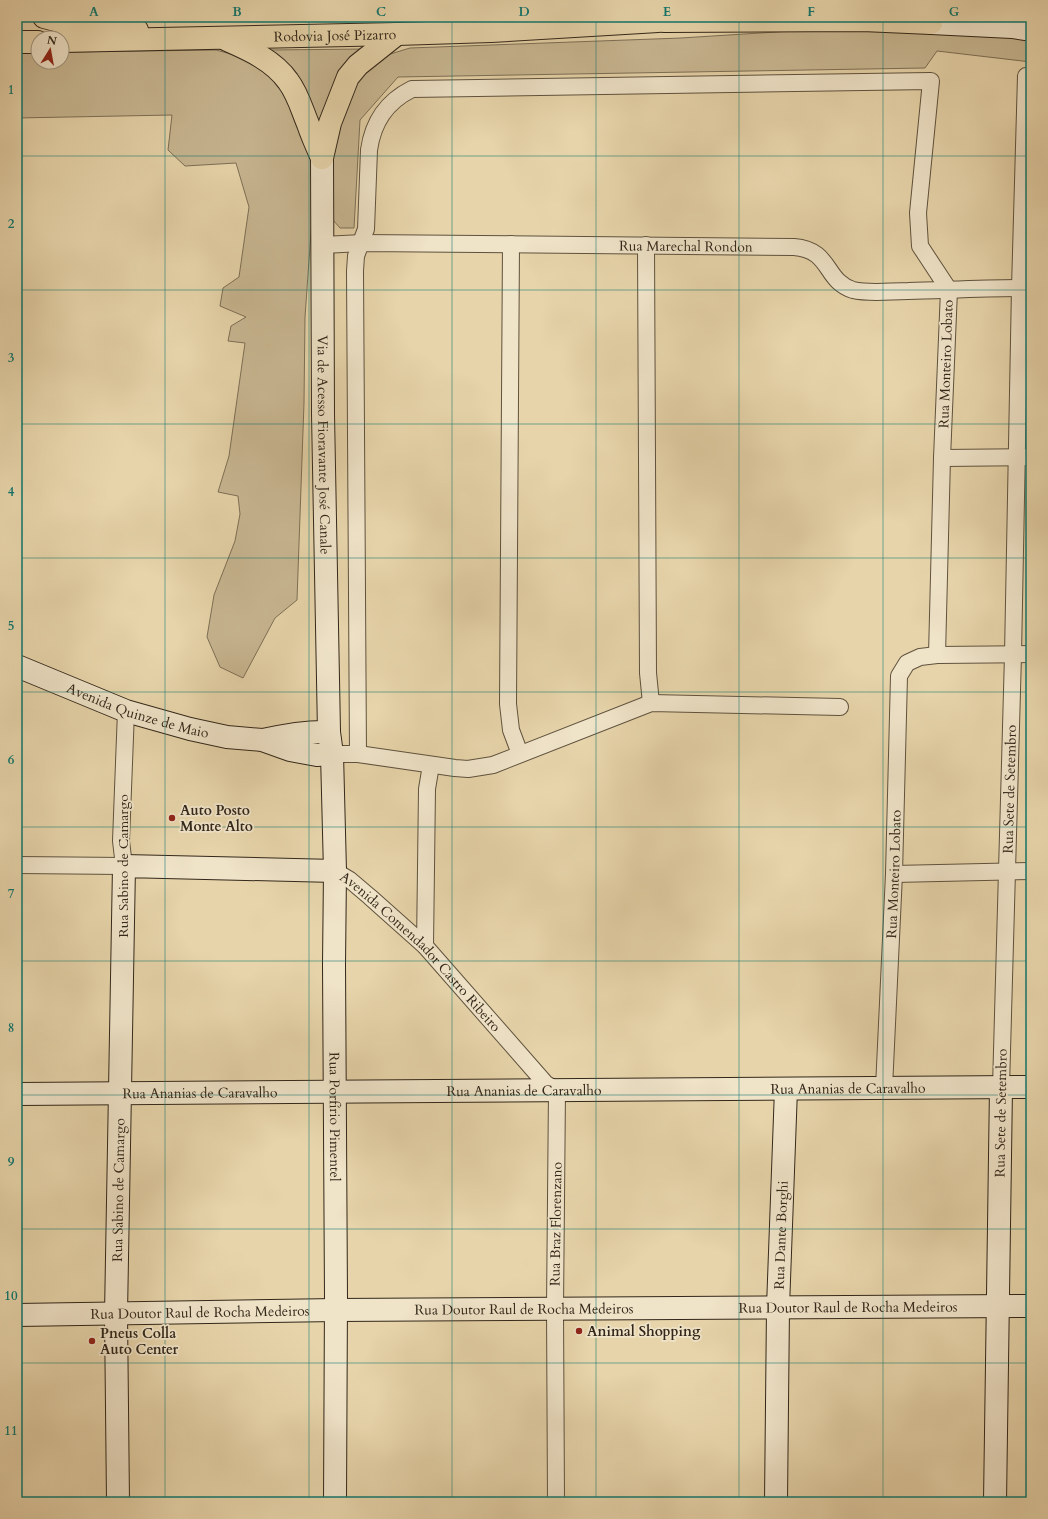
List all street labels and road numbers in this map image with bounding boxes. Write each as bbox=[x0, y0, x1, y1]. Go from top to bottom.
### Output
street label: Rodovia José Pizarro bbox=[273, 25, 397, 46]
street label: Rua Marechal Rondon bbox=[619, 236, 753, 256]
street label: Rua Monteiro Lobato bbox=[934, 299, 958, 429]
street label: Via de Acesso Fioravante José Canale bbox=[313, 335, 335, 555]
street label: Avenida Quinze de Maio bbox=[64, 678, 211, 742]
street label: Rua Sete de Setembro bbox=[998, 724, 1021, 854]
street label: Rua Sabino de Camargo bbox=[114, 794, 133, 938]
street label: Rua Monteiro Lobato bbox=[881, 809, 905, 939]
street label: Avenida Comendador Castro Ribeiro bbox=[337, 867, 506, 1036]
street label: Rua Sete de Setembro bbox=[990, 1048, 1012, 1178]
street label: Rua Porfírio Pimentel bbox=[325, 1052, 345, 1182]
street label: Rua Ananias de Caravalho bbox=[770, 1078, 926, 1098]
street label: Rua Ananias de Caravalho bbox=[446, 1080, 602, 1101]
street label: Rua Ananias de Caravalho bbox=[122, 1083, 278, 1103]
street label: Rua Sabino de Camargo bbox=[107, 1118, 129, 1262]
street label: Rua Braz Florenzano bbox=[545, 1161, 567, 1286]
street label: Rua Dante Borghi bbox=[769, 1180, 792, 1290]
street label: Rua Doutor Raul de Rocha Medeiros bbox=[738, 1297, 958, 1317]
street label: Rua Doutor Raul de Rocha Medeiros bbox=[414, 1299, 634, 1319]
street label: Rua Doutor Raul de Rocha Medeiros bbox=[90, 1301, 310, 1323]

